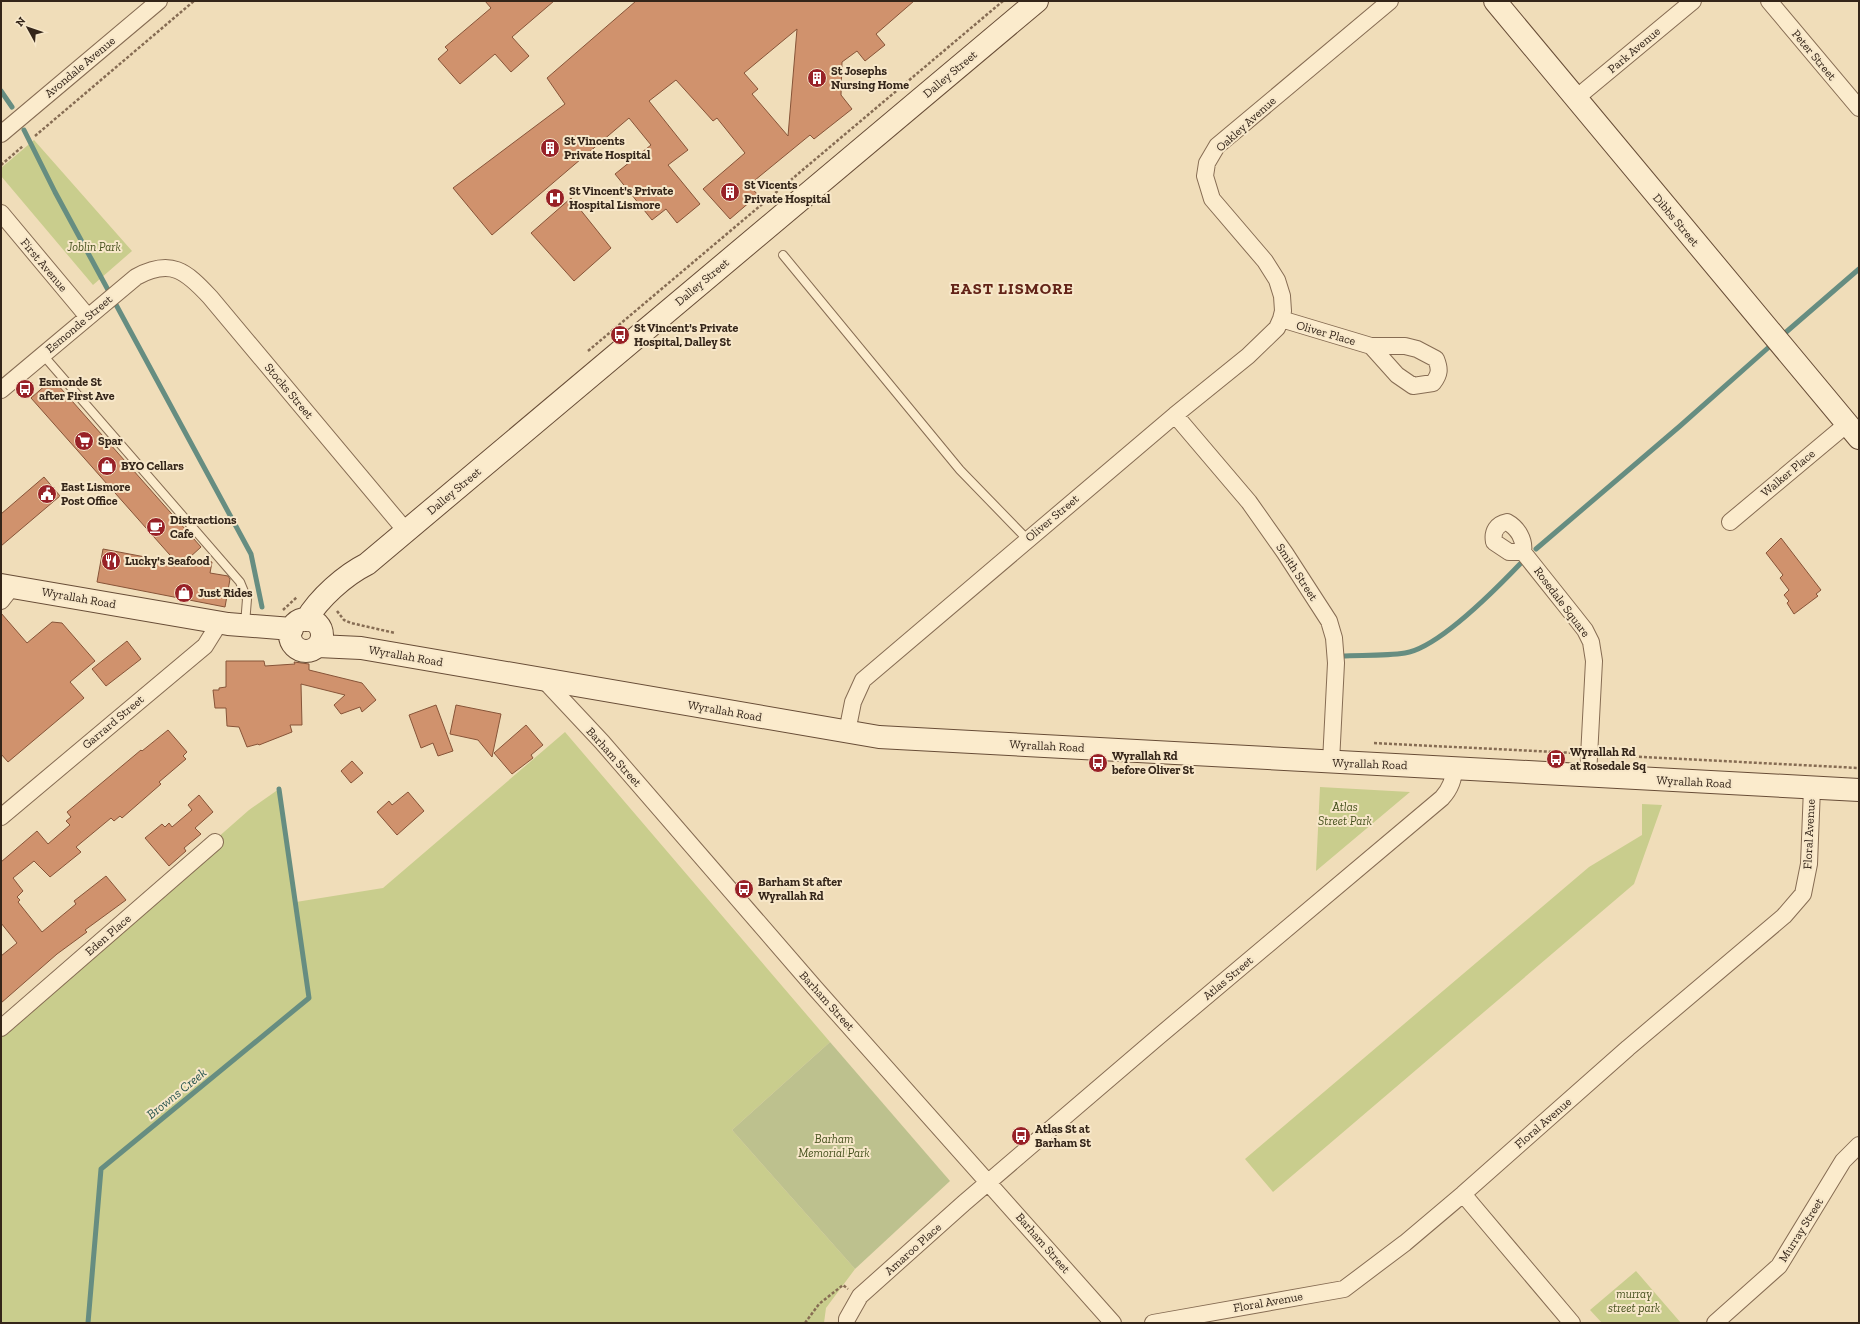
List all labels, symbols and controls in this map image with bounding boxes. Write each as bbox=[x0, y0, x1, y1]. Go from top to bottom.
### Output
north arrow bbox=[8, 8, 48, 48]
text: N bbox=[13, 14, 29, 29]
street label: Park Avenue bbox=[1605, 24, 1663, 76]
street label: Peter Street bbox=[1789, 27, 1839, 83]
street label: Avondale Avenue bbox=[42, 33, 118, 101]
street label: Dalley Street bbox=[920, 47, 980, 101]
place label: St Josephs Nursing Home bbox=[831, 64, 909, 92]
building icon: St Josephs Nursing Home bbox=[806, 67, 828, 89]
street label: Oakley Avenue bbox=[1213, 93, 1279, 154]
place label: St Vincents Private Hospital bbox=[564, 134, 651, 162]
building icon: St Vincents Private Hospital bbox=[539, 137, 561, 159]
place label: St Vicents Private Hospital bbox=[744, 178, 831, 206]
building icon: St Vicents Private Hospital bbox=[719, 181, 741, 203]
place label: St Vincent's Private Hospital Lismore bbox=[569, 184, 674, 212]
hospital icon: St Vincent's Private Hospital Lismore bbox=[544, 187, 566, 209]
street label: Dibbs Street bbox=[1650, 191, 1702, 250]
street label: First Avenue bbox=[18, 236, 71, 295]
park label: Joblin Park bbox=[66, 240, 121, 254]
street label: Dalley Street bbox=[672, 255, 732, 309]
district label: EAST LISMORE bbox=[950, 279, 1074, 298]
street label: Esmonde Street bbox=[43, 292, 115, 356]
street label: Oliver Place bbox=[1295, 318, 1358, 348]
place label: St Vincent's Private Hospital, Dalley St bbox=[634, 321, 739, 349]
bus stop icon: St Vincent's Private Hospital, Dalley St bbox=[609, 324, 631, 346]
street label: Stocks Street bbox=[262, 360, 317, 422]
place label: Esmonde St after First Ave bbox=[39, 375, 115, 403]
bus stop icon: Esmonde St after First Ave bbox=[14, 378, 36, 400]
supermarket icon: Spar bbox=[73, 430, 95, 452]
place label: Spar bbox=[98, 434, 124, 448]
street label: Walker Place bbox=[1758, 446, 1818, 500]
shop icon: BYO Cellars bbox=[96, 455, 118, 477]
place label: BYO Cellars bbox=[121, 459, 184, 473]
street label: Dalley Street bbox=[424, 464, 484, 518]
place label: East Lismore Post Office bbox=[61, 480, 131, 508]
public building icon: East Lismore Post Office bbox=[36, 483, 58, 505]
street label: Oliver Street bbox=[1022, 491, 1082, 544]
place label: Distractions Cafe bbox=[170, 513, 237, 541]
cafe icon: Distractions Cafe bbox=[145, 516, 167, 538]
street label: Smith Street bbox=[1273, 541, 1321, 604]
restaurant icon: Lucky's Seafood bbox=[100, 550, 122, 572]
place label: Lucky's Seafood bbox=[125, 554, 210, 568]
street label: Rosedale Square bbox=[1531, 564, 1593, 640]
shop icon: Just Rides bbox=[173, 582, 195, 604]
street label: Wyrallah Road bbox=[41, 585, 118, 611]
place label: Just Rides bbox=[198, 586, 253, 600]
street label: Wyrallah Road bbox=[368, 643, 445, 669]
street label: Garrard Street bbox=[79, 692, 147, 752]
street label: Wyrallah Road bbox=[687, 698, 764, 724]
street label: Barham Street bbox=[584, 724, 645, 790]
street label: Wyrallah Road bbox=[1009, 737, 1085, 755]
place label: Wyrallah Rd at Rosedale Sq bbox=[1570, 745, 1646, 773]
bus stop icon: Wyrallah Rd at Rosedale Sq bbox=[1545, 748, 1567, 770]
place label: Wyrallah Rd before Oliver St bbox=[1111, 749, 1194, 777]
bus stop icon: Wyrallah Rd before Oliver St bbox=[1087, 752, 1109, 774]
street label: Wyrallah Road bbox=[1332, 756, 1408, 772]
street label: Wyrallah Road bbox=[1656, 773, 1732, 791]
street label: Floral Avenue bbox=[1800, 798, 1818, 870]
park label: Atlas Street Park bbox=[1318, 800, 1373, 828]
place label: Barham St after Wyrallah Rd bbox=[758, 875, 843, 903]
bus stop icon: Barham St after Wyrallah Rd bbox=[733, 878, 755, 900]
street label: Eden Place bbox=[82, 911, 134, 959]
street label: Atlas Street bbox=[1200, 953, 1256, 1003]
street label: Barham Street bbox=[797, 968, 858, 1034]
water label: Browns Creek bbox=[144, 1065, 209, 1122]
street label: Floral Avenue bbox=[1512, 1094, 1574, 1151]
place label: Atlas St at Barham St bbox=[1035, 1122, 1091, 1150]
bus stop icon: Atlas St at Barham St bbox=[1010, 1125, 1032, 1147]
park label: Barham Memorial Park bbox=[798, 1132, 870, 1160]
street label: Murray Street bbox=[1776, 1195, 1827, 1265]
street label: Barham Street bbox=[1013, 1210, 1073, 1276]
street label: Amaroo Place bbox=[882, 1220, 944, 1278]
park label: murray street park bbox=[1608, 1287, 1661, 1315]
street label: Floral Avenue bbox=[1232, 1289, 1304, 1315]

